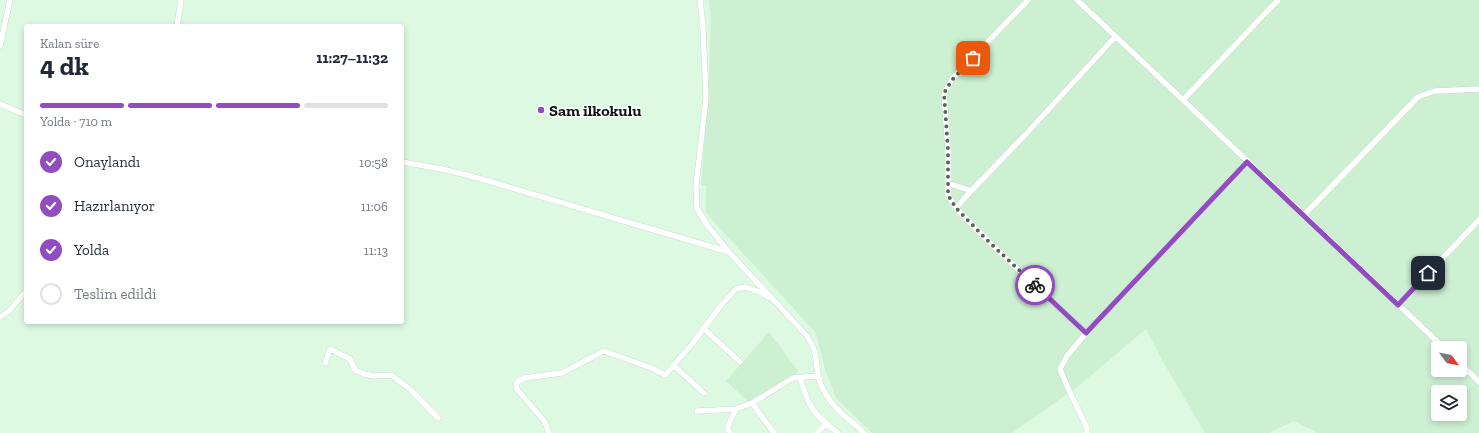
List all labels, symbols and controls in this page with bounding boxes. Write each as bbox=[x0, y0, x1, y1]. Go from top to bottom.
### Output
text: Kalan süre bbox=[40, 36, 99, 51]
pin bbox=[956, 41, 990, 75]
icon: bag bbox=[962, 47, 984, 69]
text: 11:27–11:32 bbox=[316, 49, 388, 67]
text: 4 dk bbox=[40, 50, 89, 82]
place label: Sam ilkokulu bbox=[549, 101, 642, 120]
marker: Sam ilkokulu bbox=[536, 105, 546, 115]
text: Yolda · 710 m bbox=[40, 114, 112, 129]
icon: check bbox=[40, 151, 62, 173]
text: Onaylandı bbox=[74, 153, 140, 171]
text: 10:58 bbox=[359, 155, 388, 170]
icon: check bbox=[40, 195, 62, 217]
text: Hazırlanıyor bbox=[74, 197, 155, 215]
text: 11:06 bbox=[361, 199, 388, 214]
icon: check bbox=[40, 239, 62, 261]
text: Yolda bbox=[74, 241, 109, 259]
text: 11:13 bbox=[364, 243, 388, 258]
pin bbox=[1411, 256, 1445, 290]
icon: home bbox=[1417, 262, 1439, 284]
courier bbox=[1015, 265, 1055, 305]
icon: bike bbox=[1024, 274, 1046, 296]
text: Teslim edildi bbox=[74, 285, 156, 303]
north arrow bbox=[1431, 341, 1467, 377]
map controls bbox=[1431, 341, 1467, 421]
button: layers bbox=[1431, 385, 1467, 421]

